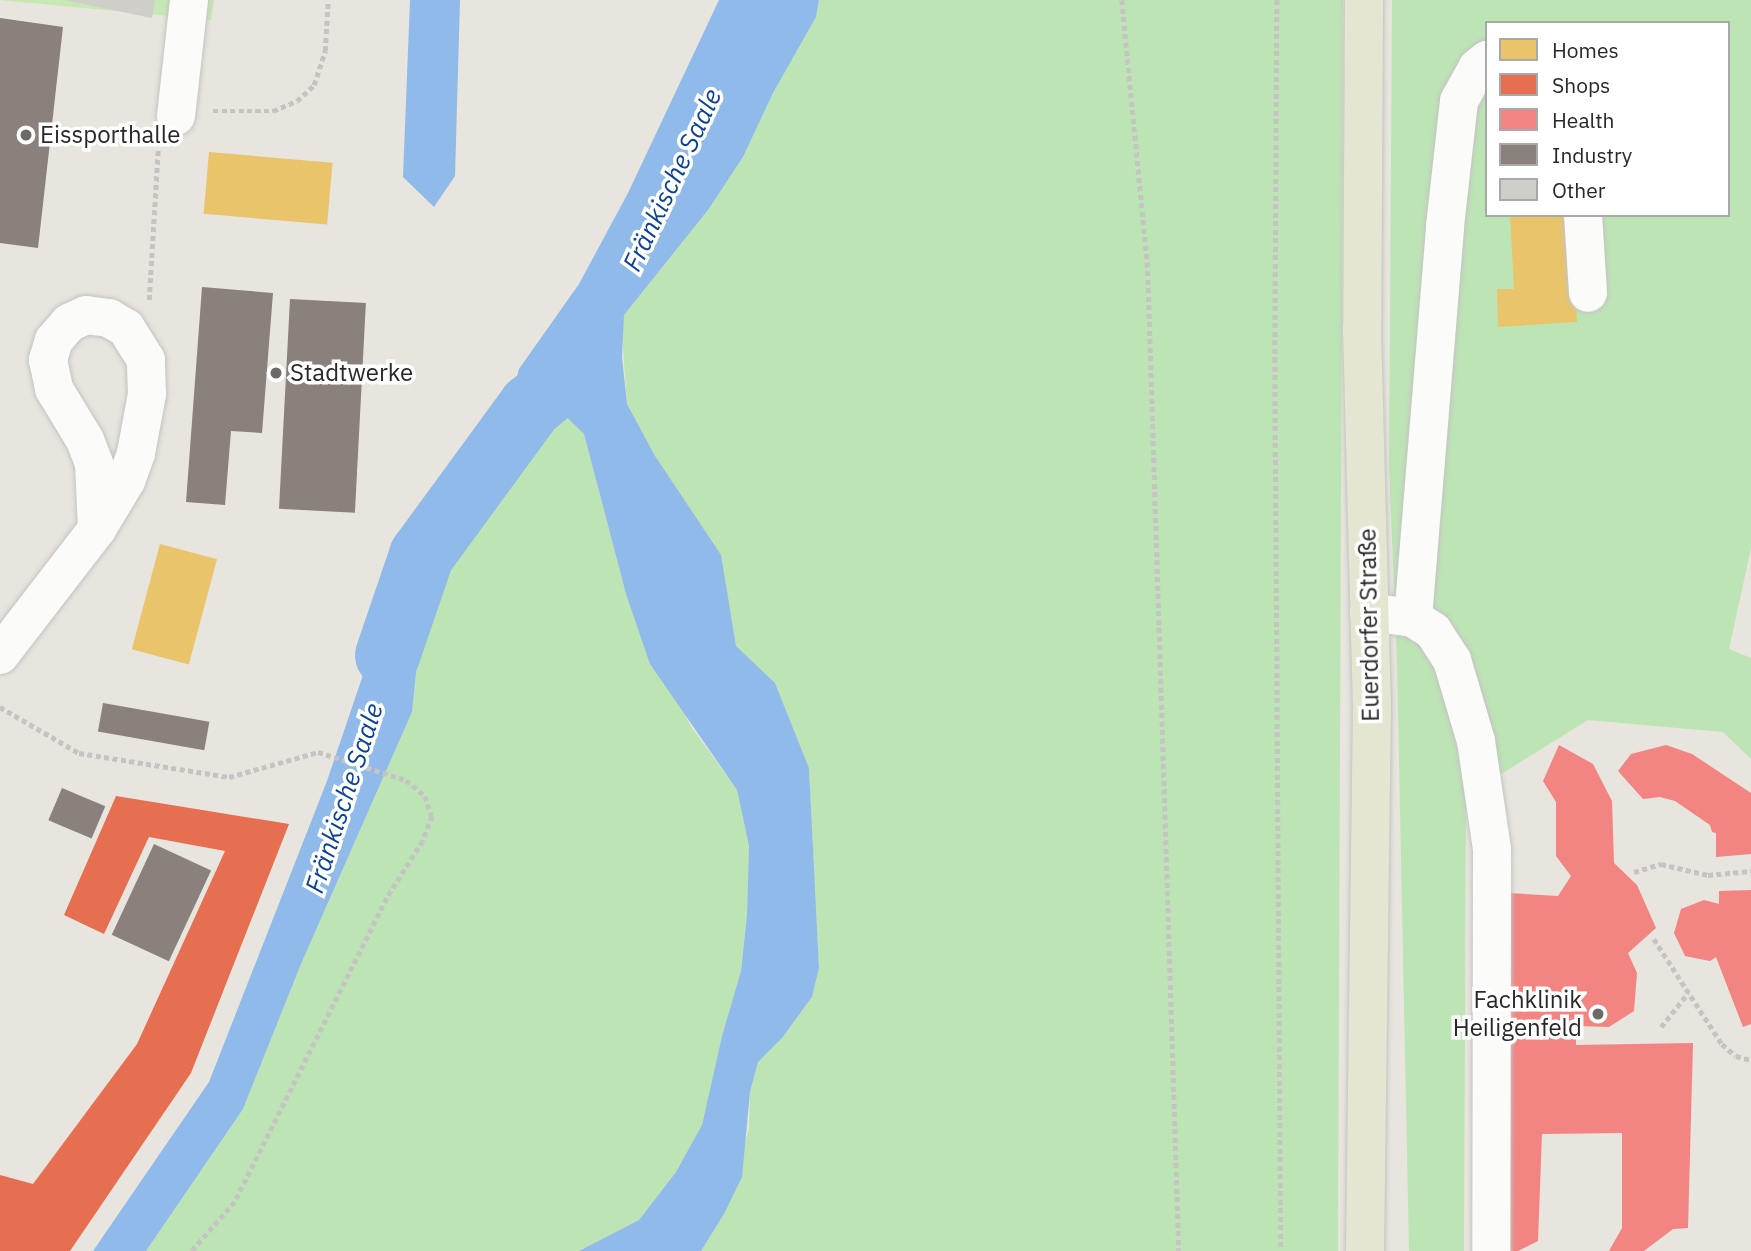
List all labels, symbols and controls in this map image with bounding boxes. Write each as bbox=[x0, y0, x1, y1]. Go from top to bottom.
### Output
legend bbox=[1485, 21, 1730, 217]
text: Homes bbox=[1552, 36, 1619, 64]
text: Shops bbox=[1552, 71, 1610, 99]
water label: Fränkische Saale bbox=[616, 84, 728, 276]
text: Health bbox=[1552, 106, 1615, 134]
place label: Eissporthalle bbox=[40, 121, 180, 149]
marker: Eissporthalle bbox=[18, 127, 34, 143]
text: Industry bbox=[1552, 141, 1632, 169]
text: Other bbox=[1552, 176, 1605, 204]
place label: Stadtwerke bbox=[290, 359, 413, 387]
marker: Stadtwerke bbox=[268, 365, 284, 381]
street label: Euerdorfer Straße bbox=[1353, 528, 1385, 722]
water label: Fränkische Saale bbox=[299, 699, 389, 897]
place label: Fachklinik Heiligenfeld bbox=[1453, 986, 1582, 1042]
marker: Fachklinik Heiligenfeld bbox=[1588, 1004, 1608, 1024]

